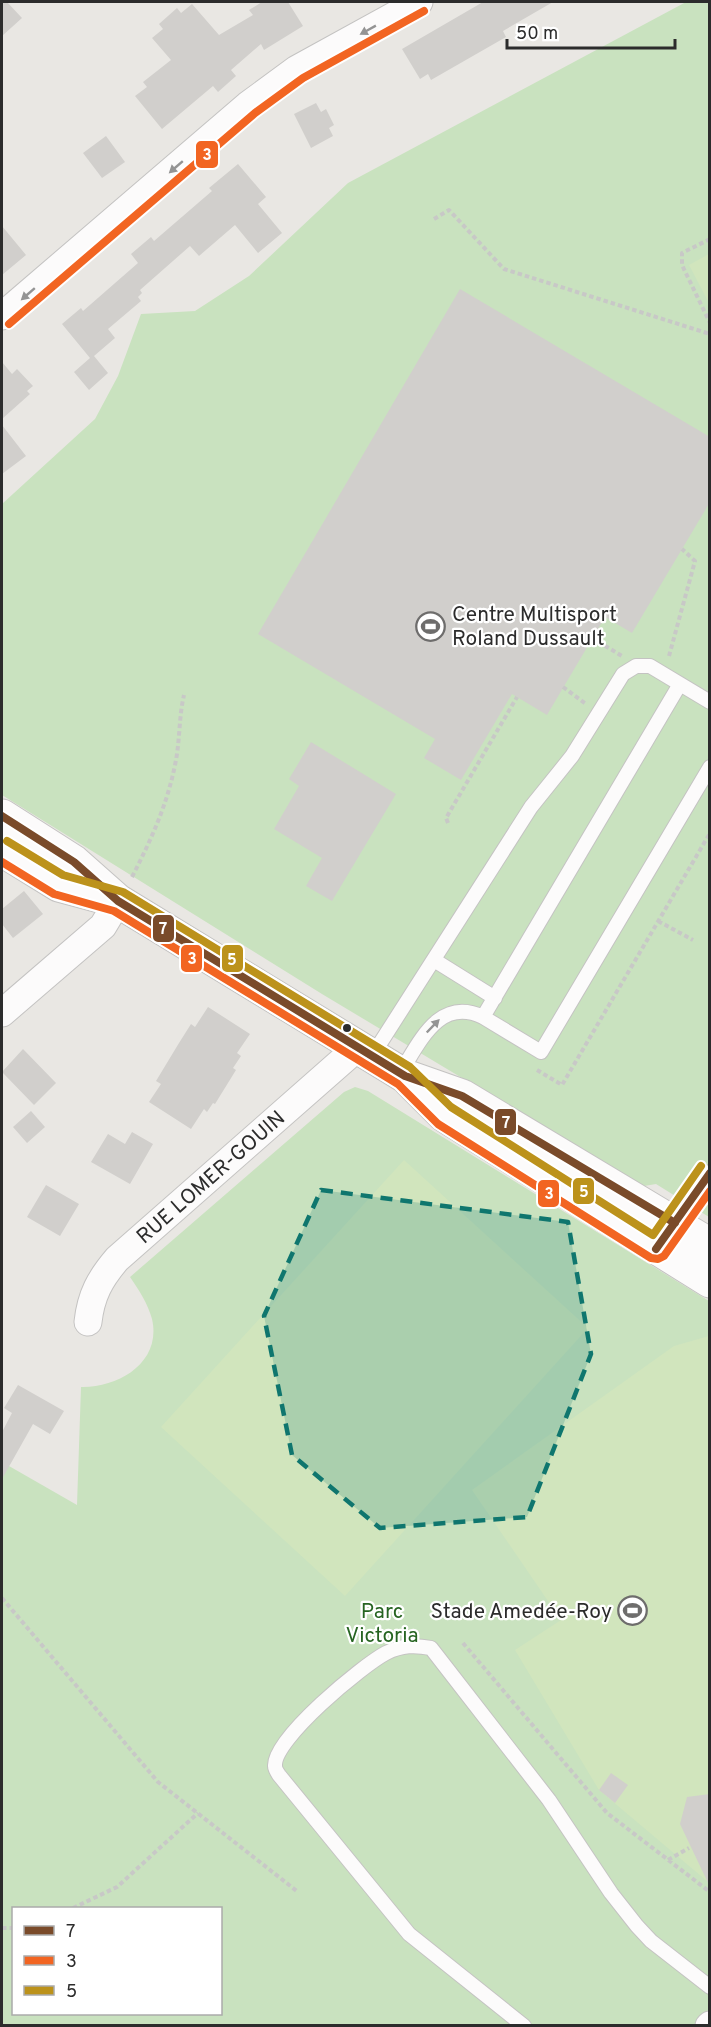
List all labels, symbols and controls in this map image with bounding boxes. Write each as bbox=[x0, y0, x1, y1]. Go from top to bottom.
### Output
scale bar bbox=[507, 12, 675, 50]
text: 50 m bbox=[516, 23, 558, 46]
one-way arrow bbox=[359, 25, 376, 35]
line badge: 3 bbox=[195, 140, 219, 169]
text: 3 bbox=[202, 146, 212, 166]
one-way arrow bbox=[169, 160, 184, 173]
one-way arrow bbox=[21, 287, 36, 300]
place label: Centre Multisport Roland Dussault bbox=[452, 602, 617, 653]
sports icon: Centre Multisport Roland Dussault bbox=[415, 610, 447, 642]
line badge: 7 bbox=[152, 914, 175, 943]
text: 7 bbox=[159, 920, 167, 940]
line badge: 3 bbox=[180, 944, 203, 973]
line badge: 5 bbox=[221, 944, 244, 973]
text: 3 bbox=[187, 950, 197, 970]
text: 5 bbox=[227, 951, 237, 971]
one-way arrow bbox=[426, 1019, 440, 1034]
unlabelled marker bbox=[341, 1022, 353, 1034]
street label: RUE LOMER-GOUIN bbox=[131, 1105, 291, 1251]
line badge: 7 bbox=[494, 1108, 517, 1136]
text: 7 bbox=[502, 1114, 510, 1134]
line badge: 5 bbox=[572, 1177, 595, 1205]
line badge: 3 bbox=[537, 1179, 560, 1208]
text: 5 bbox=[579, 1183, 589, 1203]
text: 3 bbox=[544, 1185, 554, 1205]
sports icon: Stade Amedée-Roy bbox=[617, 1595, 649, 1627]
park label: Parc Victoria bbox=[345, 1599, 419, 1650]
place label: Stade Amedée-Roy bbox=[430, 1599, 612, 1626]
legend bbox=[12, 1907, 222, 2015]
text: 7 bbox=[66, 1921, 75, 1944]
text: 3 bbox=[66, 1951, 77, 1974]
text: 5 bbox=[66, 1981, 77, 2004]

